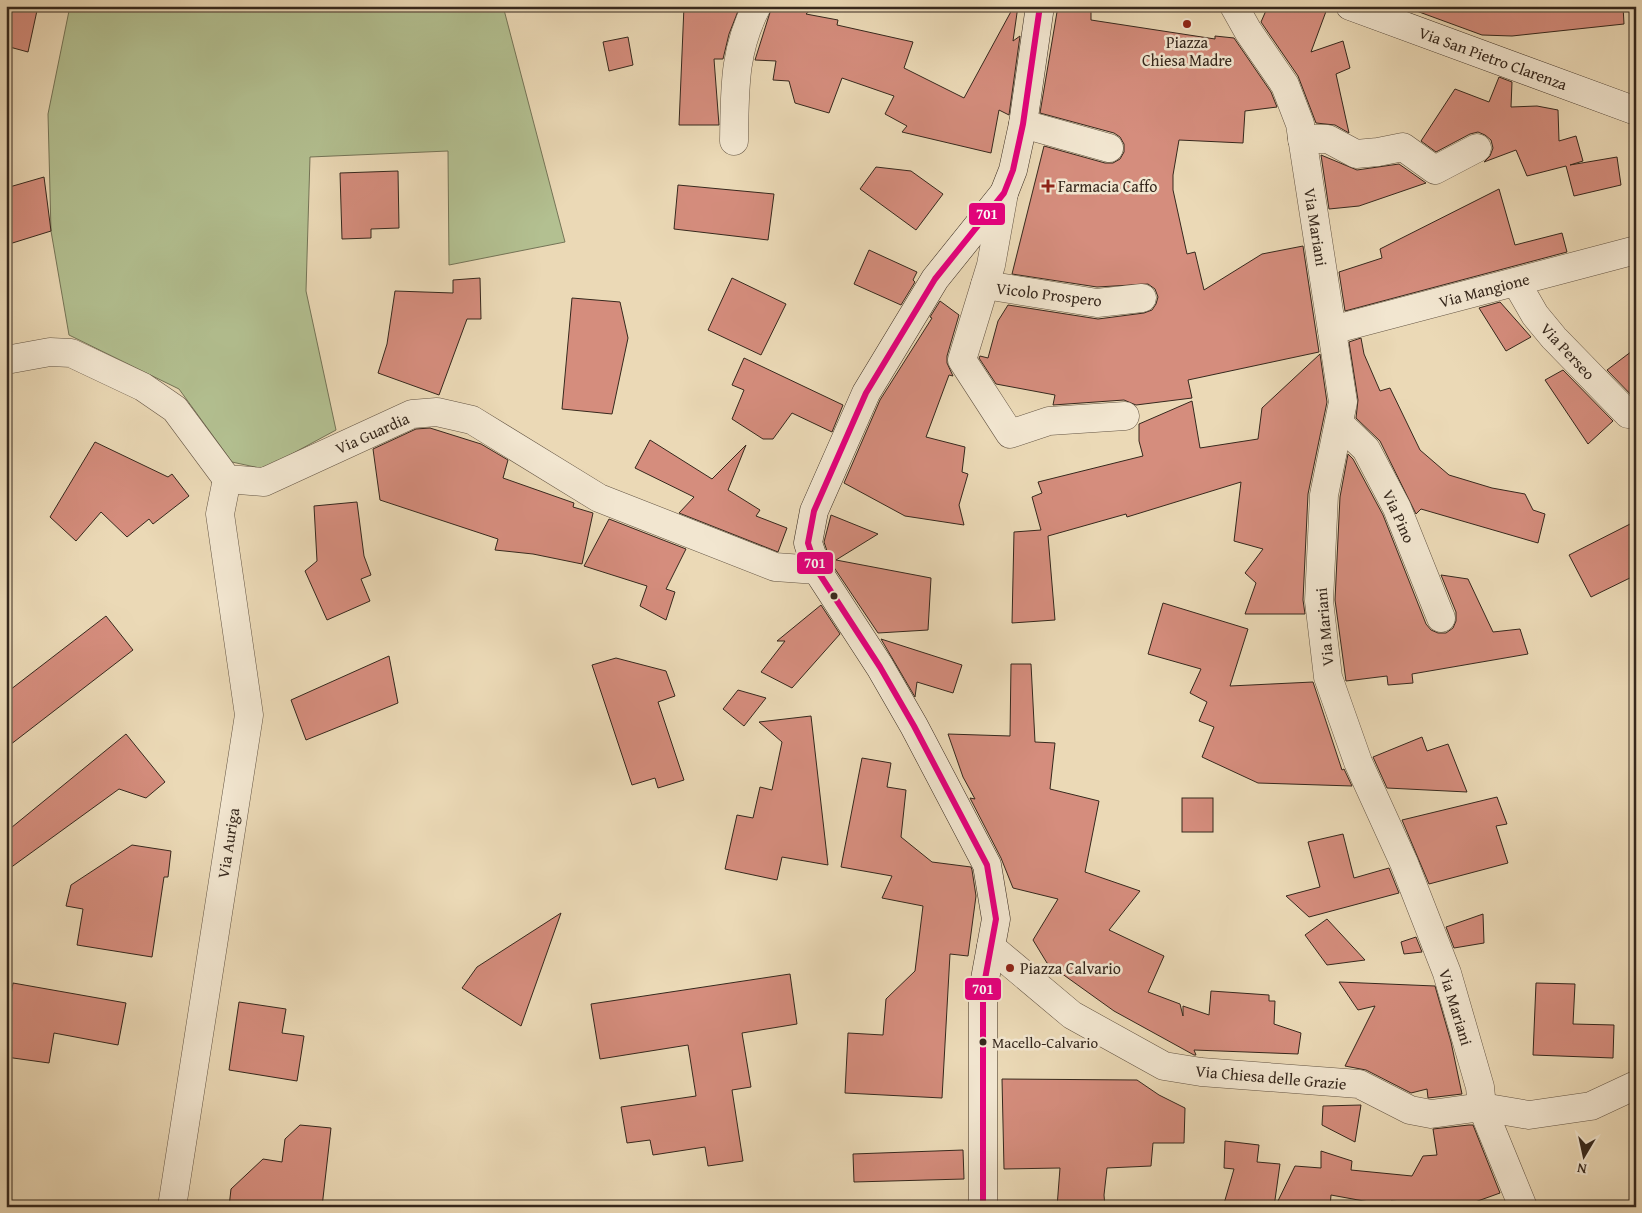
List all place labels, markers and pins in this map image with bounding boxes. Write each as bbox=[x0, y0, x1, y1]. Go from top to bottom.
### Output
marker: Piazza Chiesa Madre bbox=[1181, 18, 1193, 30]
place label: Piazza Chiesa Madre bbox=[1142, 30, 1232, 72]
place label: Farmacia Caffo bbox=[1058, 174, 1157, 198]
marker: Farmacia Caffo bbox=[1042, 180, 1054, 192]
unlabelled marker bbox=[829, 591, 839, 601]
place label: Piazza Calvario bbox=[1020, 956, 1121, 980]
marker: Piazza Calvario bbox=[1004, 962, 1016, 974]
place label: Macello-Calvario bbox=[992, 1032, 1098, 1053]
marker: Macello-Calvario bbox=[978, 1037, 988, 1047]

